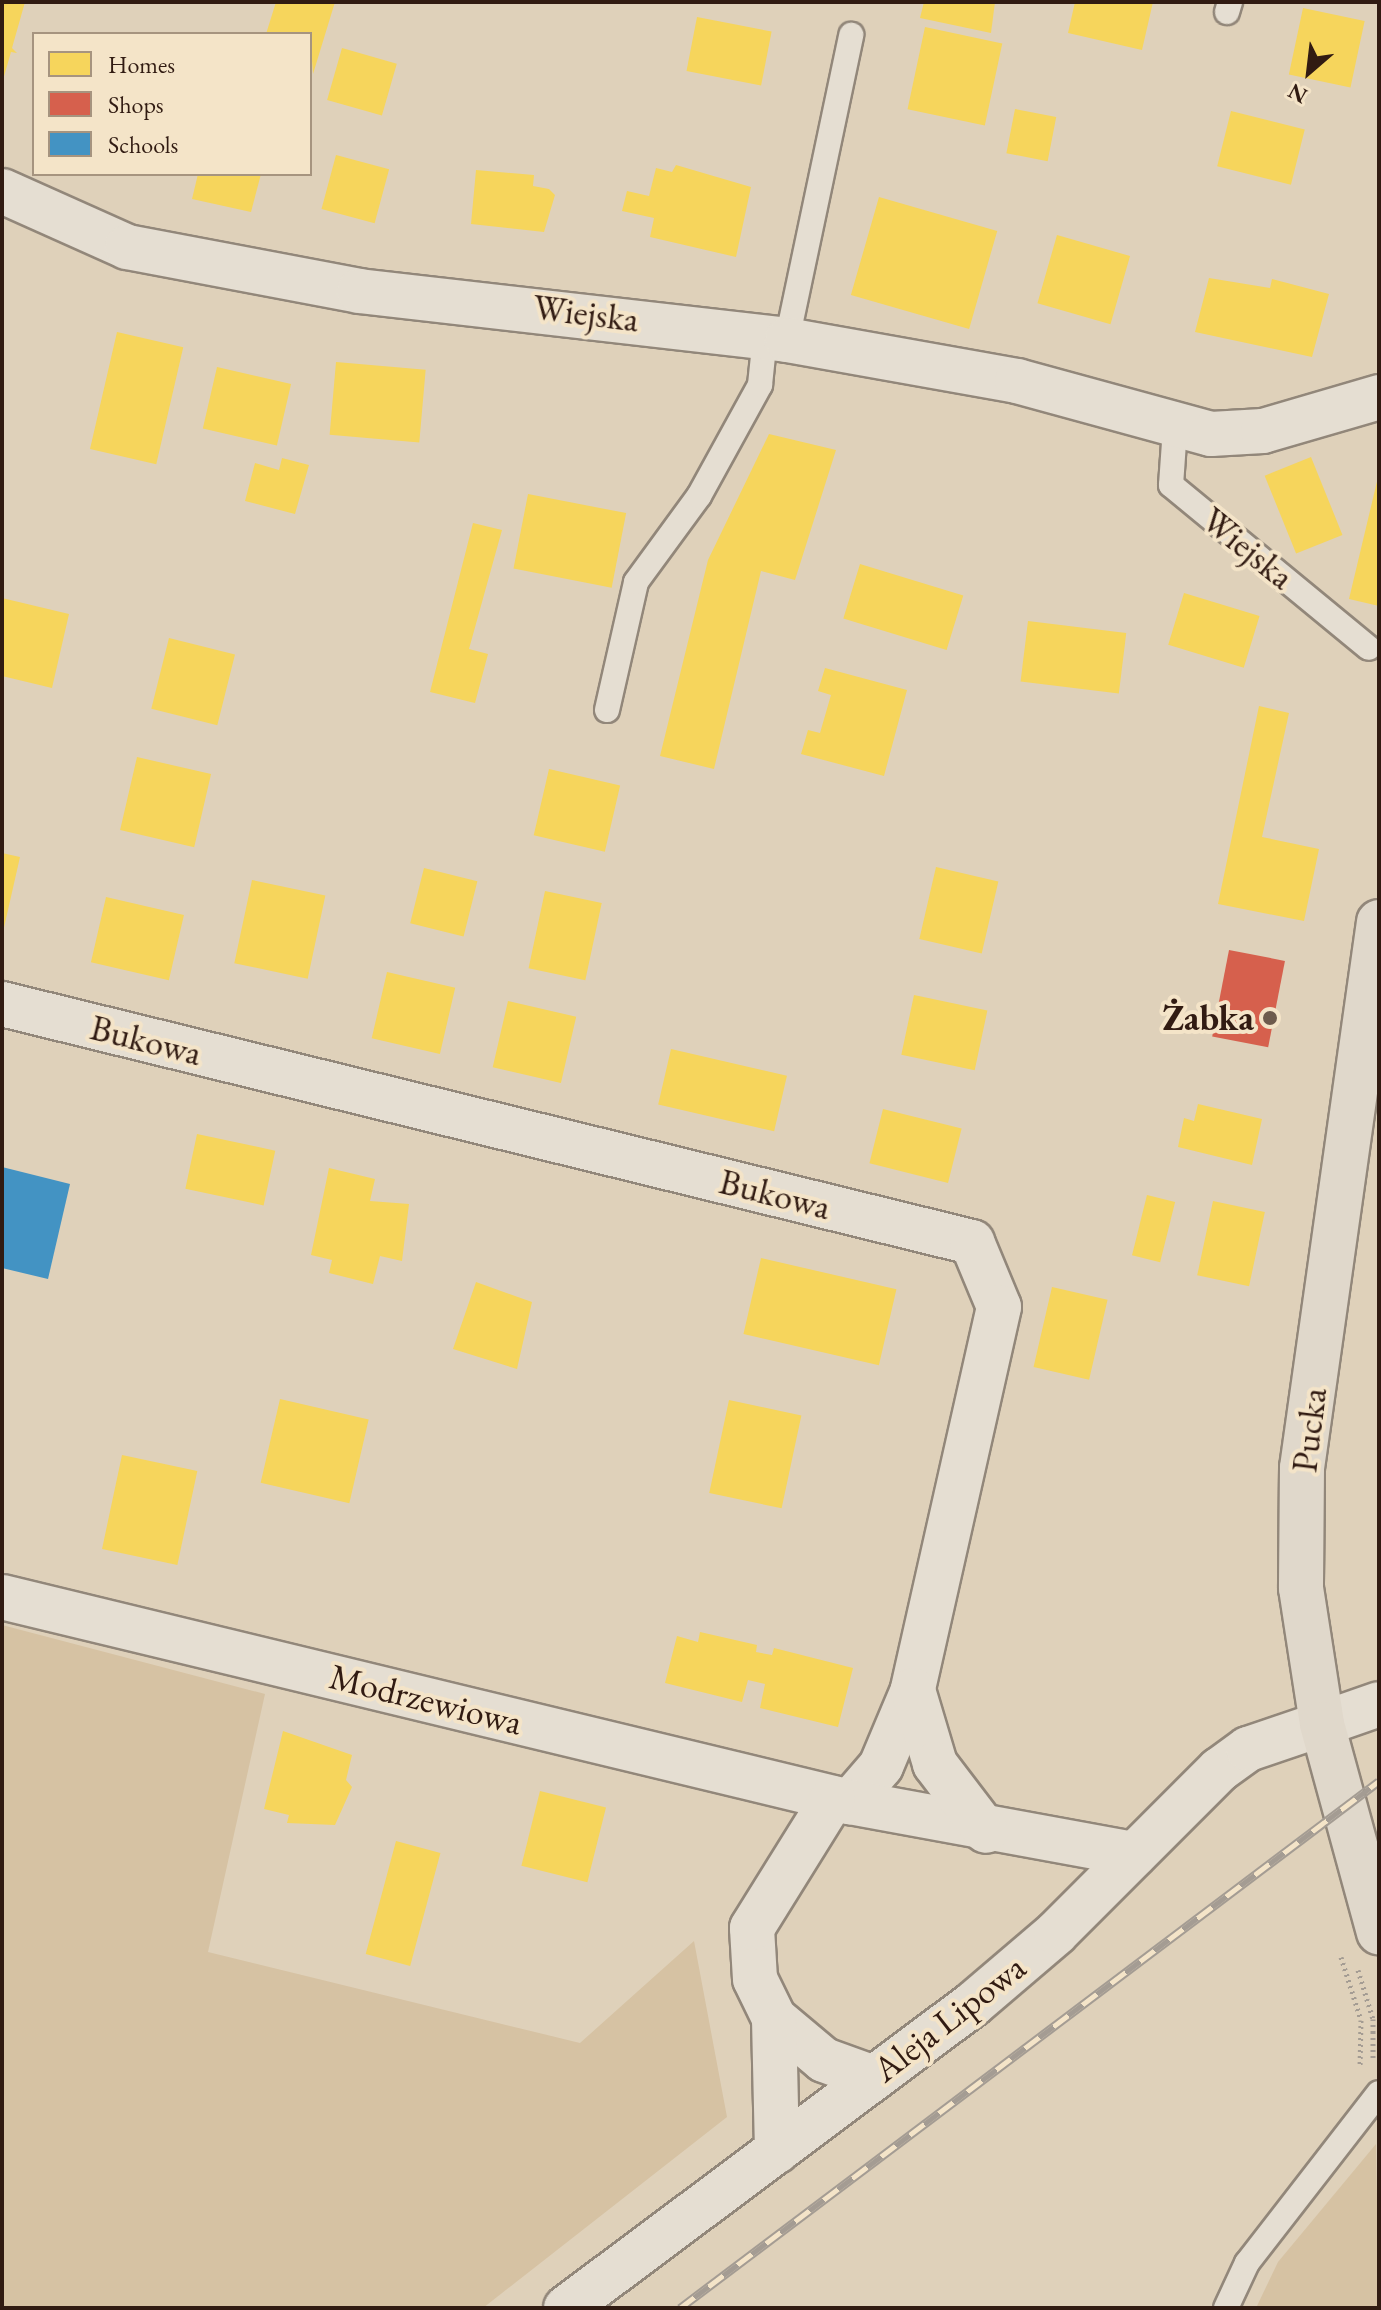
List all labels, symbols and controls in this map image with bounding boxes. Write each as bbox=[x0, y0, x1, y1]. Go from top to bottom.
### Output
legend bbox=[32, 32, 312, 176]
north arrow bbox=[1269, 32, 1349, 112]
text: Homes bbox=[108, 49, 175, 80]
text: N bbox=[1283, 77, 1312, 111]
text: Shops bbox=[108, 89, 164, 120]
text: Schools bbox=[108, 129, 178, 160]
street label: Wiejska bbox=[531, 285, 641, 341]
street label: Wiejska bbox=[1193, 498, 1303, 598]
place label: Żabka bbox=[1162, 996, 1254, 1040]
street label: Bukowa bbox=[86, 1005, 206, 1075]
marker: Żabka bbox=[1261, 1009, 1279, 1027]
street label: Bukowa bbox=[715, 1159, 835, 1229]
street label: Pucka bbox=[1282, 1385, 1336, 1475]
street label: Modrzewiowa bbox=[325, 1654, 527, 1744]
street label: Aleja Lipowa bbox=[864, 1945, 1034, 2091]

